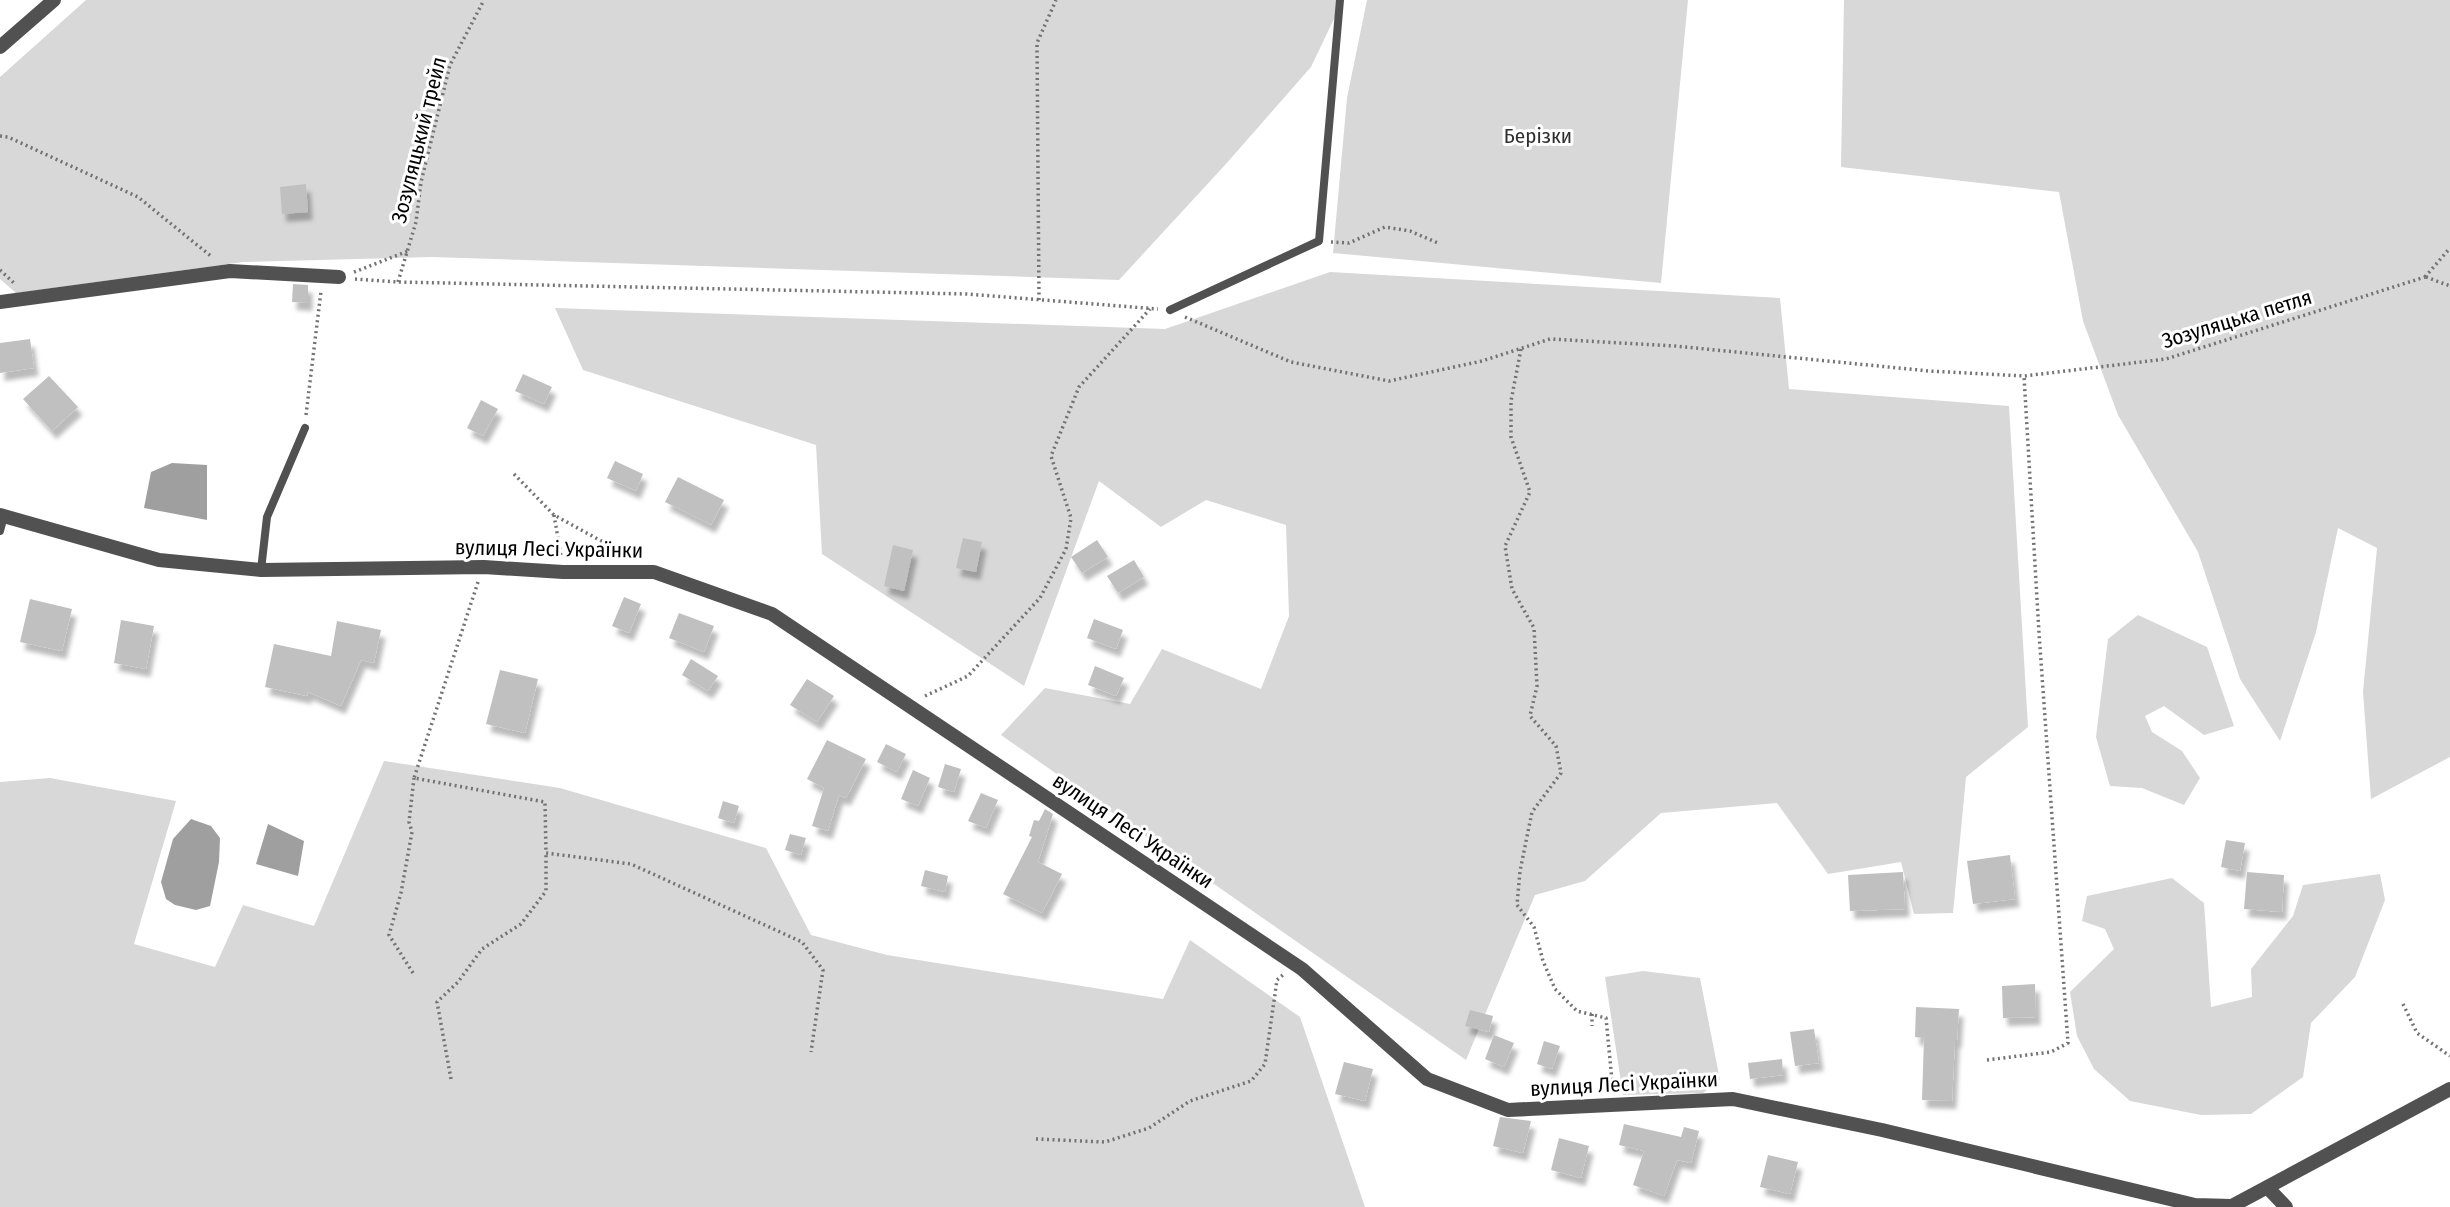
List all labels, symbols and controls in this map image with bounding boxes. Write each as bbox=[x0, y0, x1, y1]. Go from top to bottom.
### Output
street label: Зозуляцький трейл bbox=[386, 54, 452, 226]
park label: Берізки bbox=[1504, 123, 1572, 149]
street label: Зозуляцька петля bbox=[2159, 284, 2315, 354]
street label: вулиця Лесі Українки bbox=[455, 534, 643, 564]
street label: вулиця Лесі Українки bbox=[1048, 768, 1218, 894]
street label: вулиця Лесі Українки bbox=[1529, 1066, 1719, 1102]

